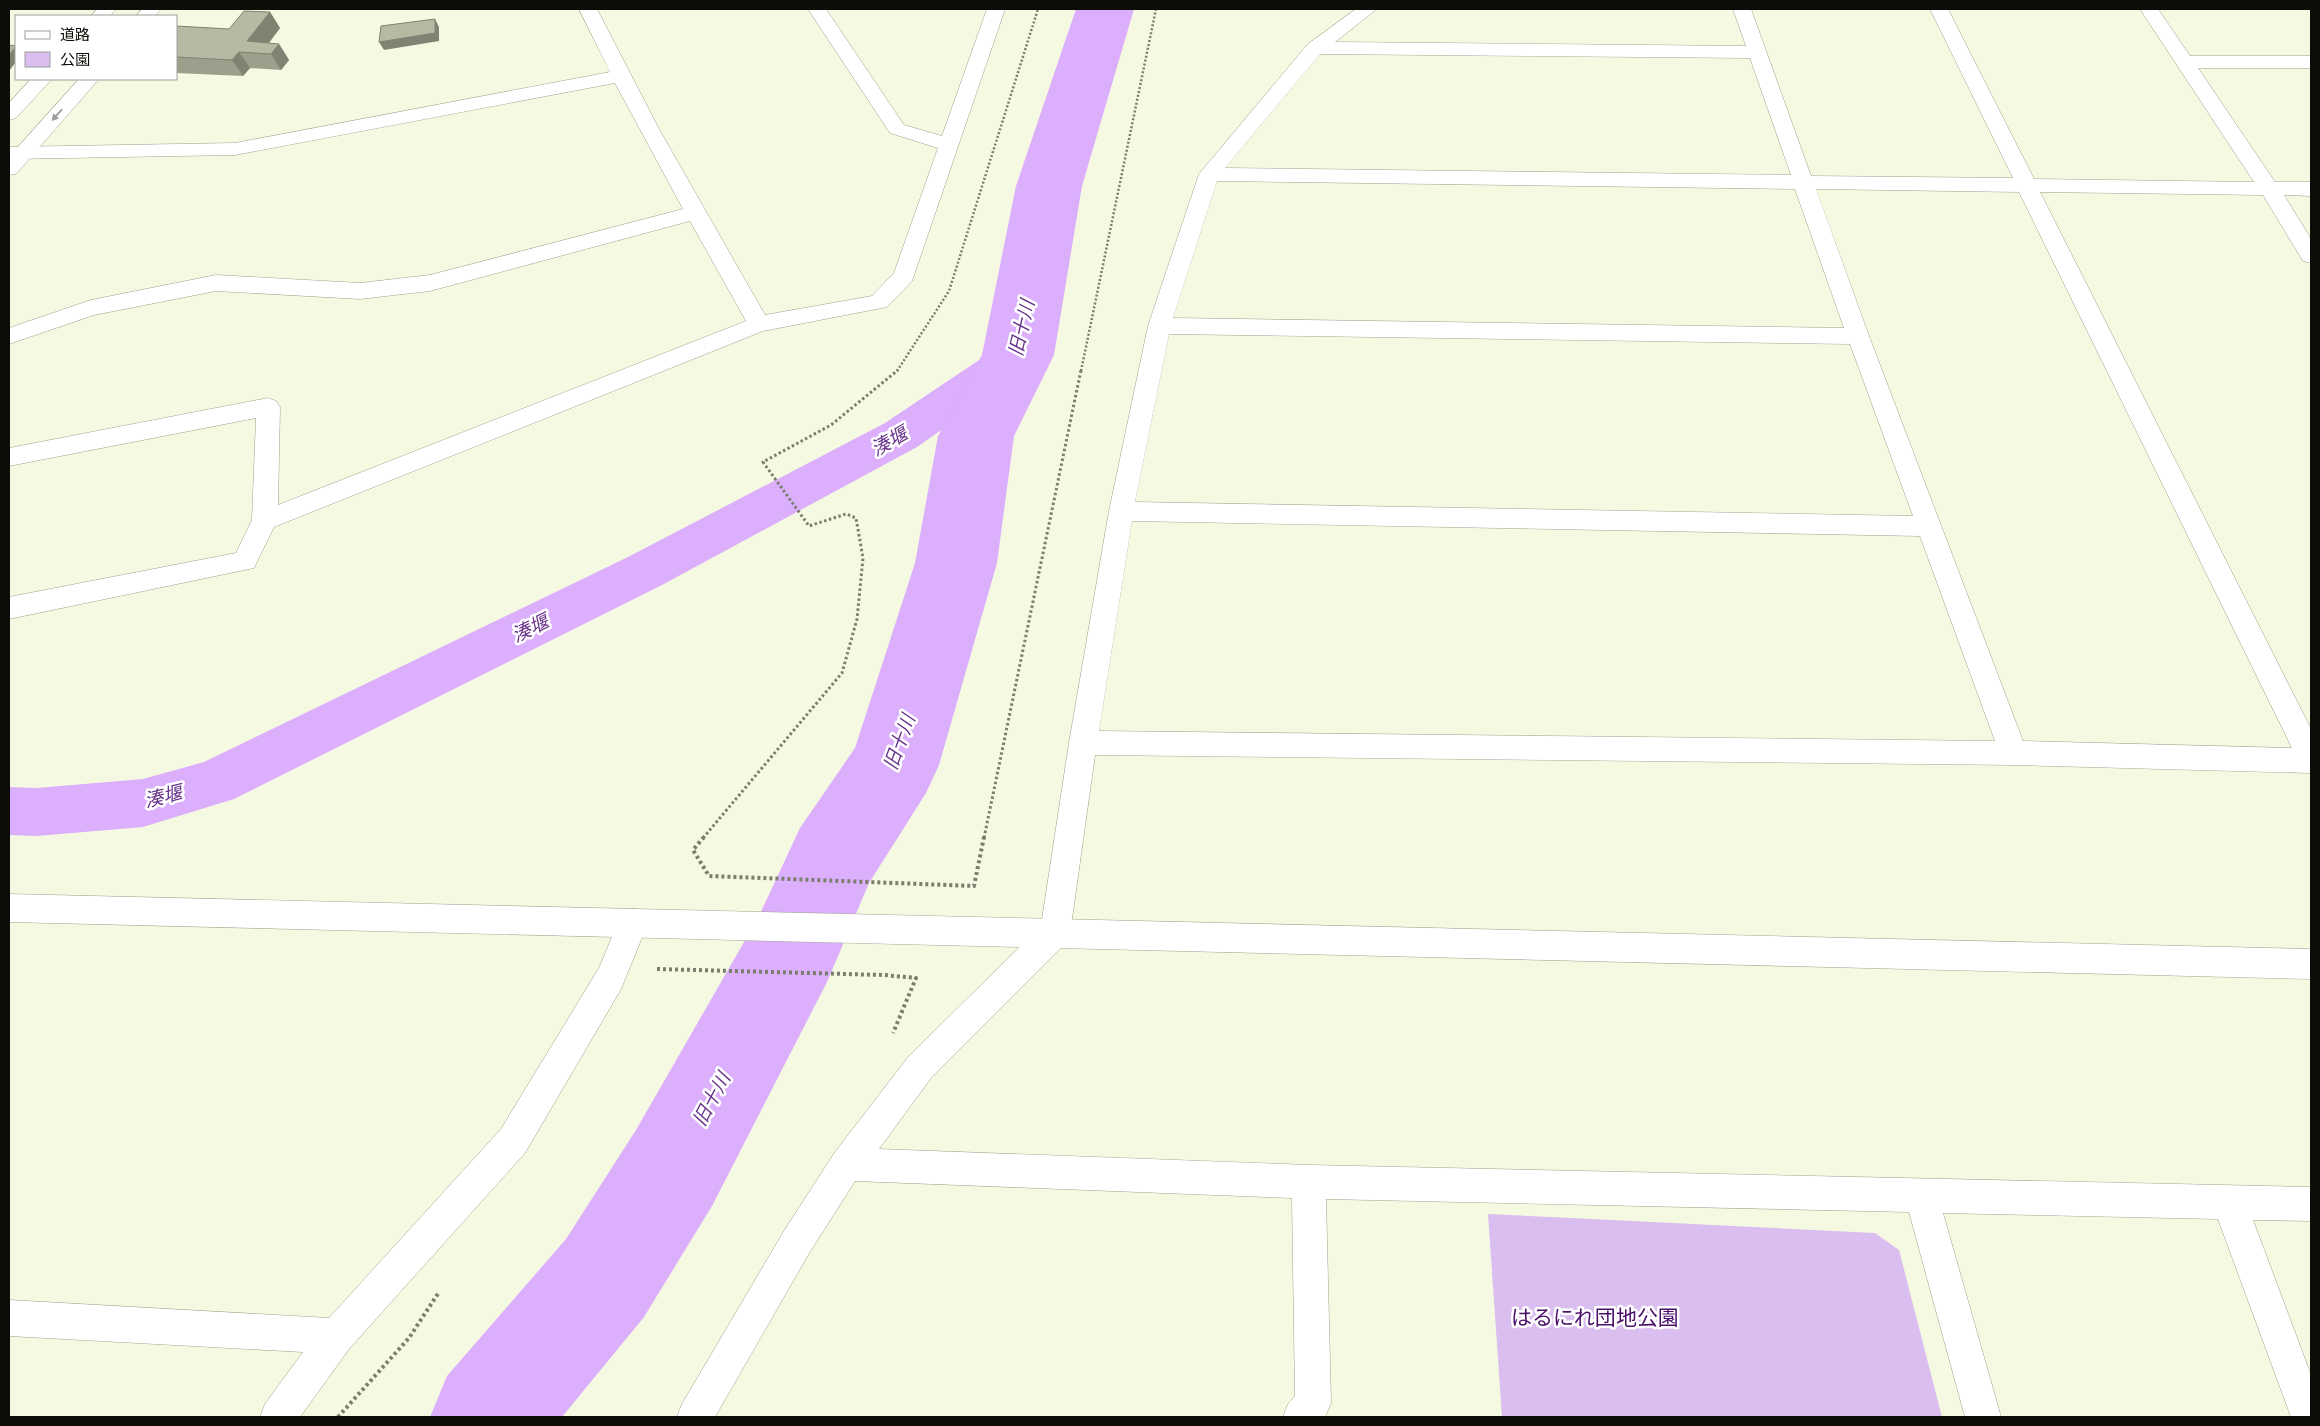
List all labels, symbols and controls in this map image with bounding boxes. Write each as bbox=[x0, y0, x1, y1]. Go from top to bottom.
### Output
legend bbox=[15, 15, 178, 80]
text: 道路 bbox=[60, 25, 90, 43]
text: 公園 bbox=[60, 50, 90, 68]
one-way arrow bbox=[51, 109, 63, 121]
water label: 旧十川 bbox=[1003, 296, 1039, 358]
water label: 湊堰 bbox=[867, 420, 914, 460]
water label: 湊堰 bbox=[508, 608, 555, 646]
water label: 旧十川 bbox=[878, 709, 920, 773]
water label: 湊堰 bbox=[142, 779, 187, 811]
water label: 旧十川 bbox=[687, 1066, 735, 1129]
park label: はるにれ団地公園 bbox=[1511, 1304, 1679, 1329]

